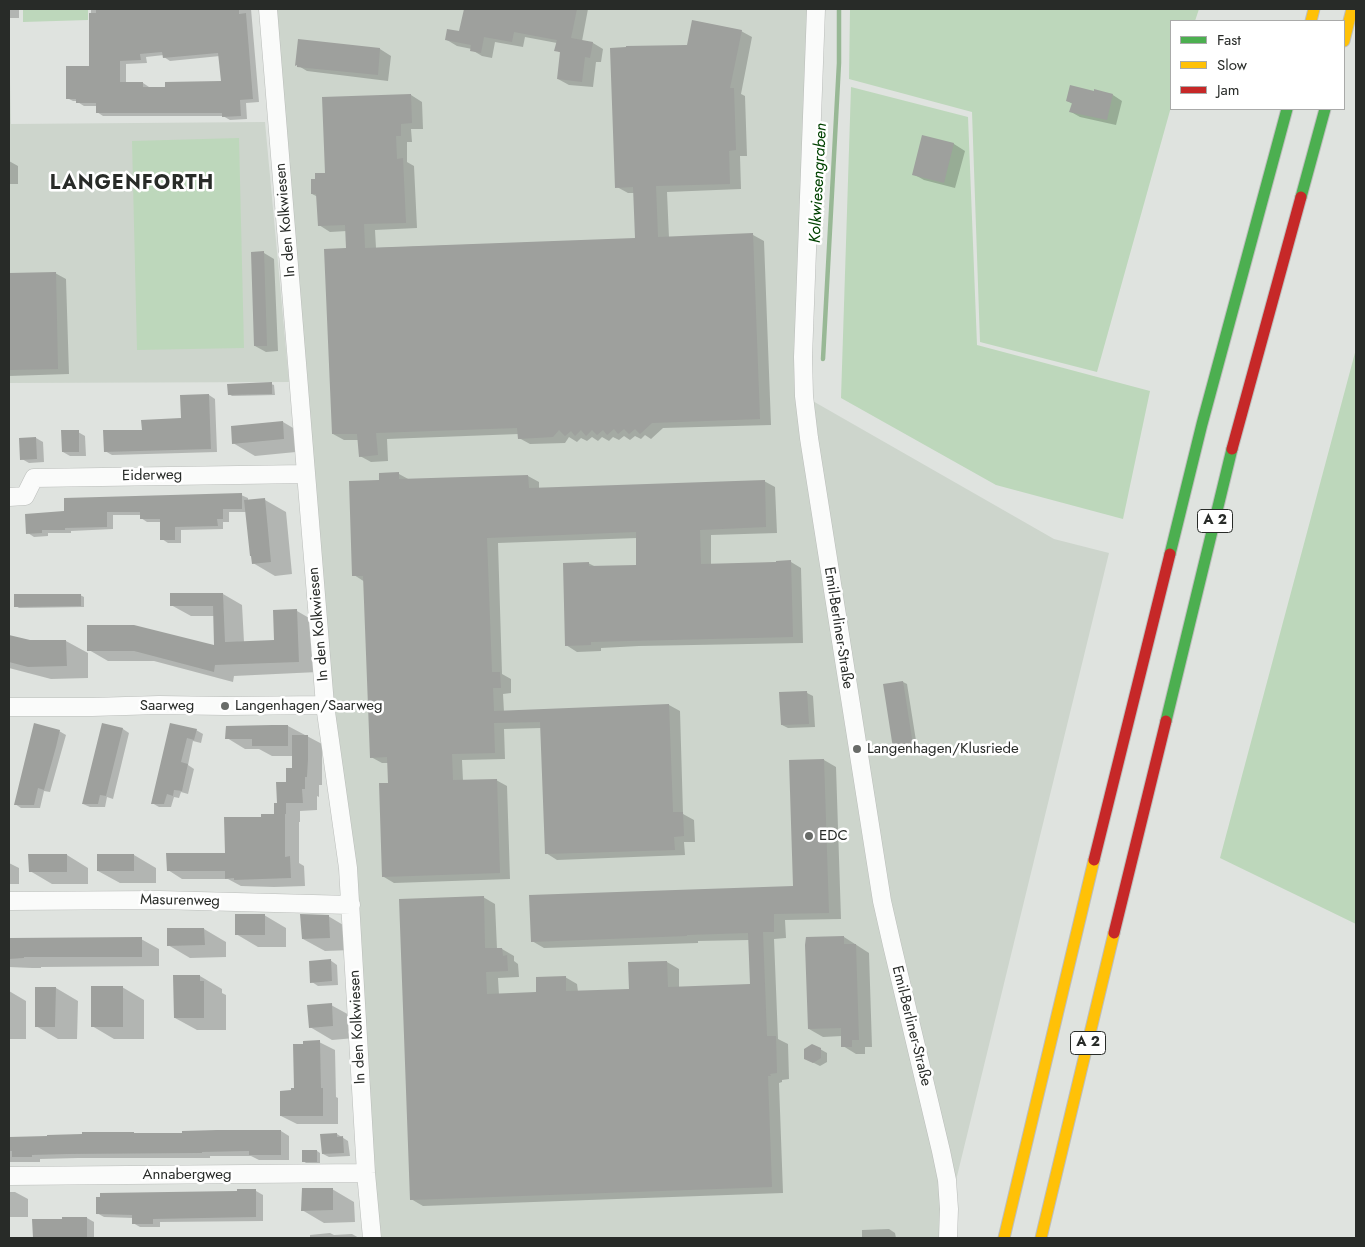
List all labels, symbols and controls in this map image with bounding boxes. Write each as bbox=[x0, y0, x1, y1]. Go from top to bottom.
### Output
legend bbox=[1170, 20, 1345, 110]
text: Fast bbox=[1217, 29, 1241, 51]
text: Slow bbox=[1217, 54, 1247, 76]
text: Jam bbox=[1217, 79, 1240, 101]
water label: Kolkwiesengraben bbox=[806, 122, 832, 244]
street label: In den Kolkwiesen bbox=[272, 162, 300, 278]
district label: LANGENFORTH bbox=[48, 172, 216, 196]
street label: Eiderweg bbox=[122, 466, 182, 486]
road number: A 2 bbox=[1198, 510, 1232, 532]
street label: In den Kolkwiesen bbox=[305, 566, 333, 682]
street label: Emil-Berliner-Straße bbox=[819, 566, 857, 690]
street label: Saarweg bbox=[140, 697, 194, 715]
place label: Langenhagen/Saarweg bbox=[235, 697, 382, 715]
marker: Langenhagen/Saarweg bbox=[219, 700, 231, 712]
place label: Langenhagen/Klusriede bbox=[867, 740, 1019, 758]
marker: Langenhagen/Klusriede bbox=[851, 743, 863, 755]
place label: EDC bbox=[819, 827, 848, 845]
marker: EDC bbox=[803, 830, 815, 842]
street label: Masurenweg bbox=[140, 891, 220, 911]
street label: Emil-Berliner-Straße bbox=[887, 964, 935, 1088]
street label: In den Kolkwiesen bbox=[346, 969, 370, 1085]
road number: A 2 bbox=[1070, 1032, 1106, 1054]
street label: Annabergweg bbox=[143, 1166, 231, 1184]

